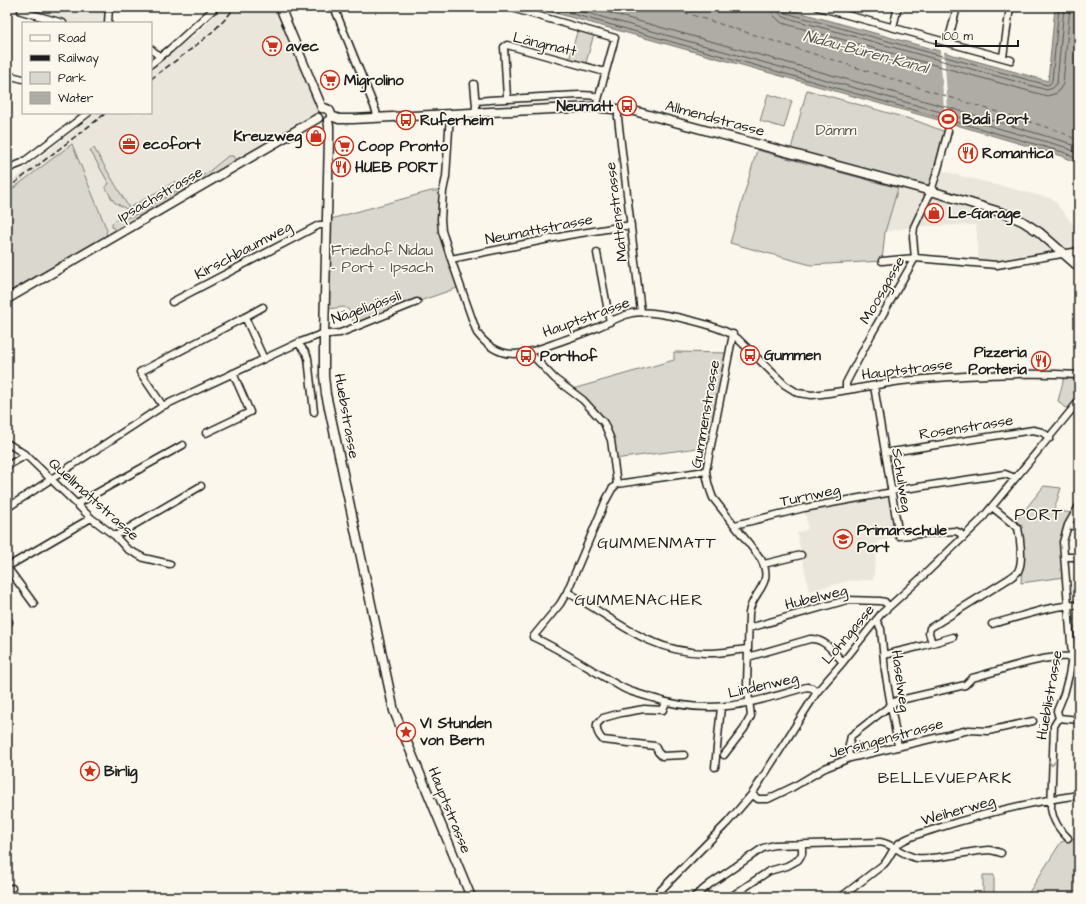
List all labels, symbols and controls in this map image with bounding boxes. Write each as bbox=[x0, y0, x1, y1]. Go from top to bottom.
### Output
legend bbox=[22, 22, 152, 114]
scale bar bbox=[936, 22, 1018, 48]
water label: Nidau-Büren-Kanal bbox=[801, 25, 933, 80]
street label: Längmatt bbox=[511, 27, 579, 63]
text: 100 m bbox=[942, 28, 973, 45]
text: Road bbox=[58, 30, 86, 47]
supermarket icon: avec bbox=[261, 35, 283, 57]
place label: avec bbox=[285, 36, 320, 57]
text: Railway bbox=[58, 50, 99, 68]
supermarket icon: Migrolino bbox=[319, 69, 341, 91]
text: Park bbox=[58, 70, 86, 87]
place label: Migrolino bbox=[344, 70, 404, 93]
text: Water bbox=[58, 90, 94, 107]
bus stop icon: Neumatt bbox=[616, 95, 638, 117]
street label: Allmendstrasse bbox=[663, 95, 767, 142]
place label: Neumatt bbox=[556, 96, 614, 117]
sports icon: Badi Port bbox=[937, 108, 959, 130]
bus stop icon: Ruferheim bbox=[395, 109, 417, 131]
place label: Badi Port bbox=[962, 109, 1030, 130]
place label: Ruferheim bbox=[420, 110, 493, 131]
park label: Dämm bbox=[816, 120, 857, 141]
shop icon: Kreuzweg bbox=[305, 125, 327, 147]
place label: Kreuzweg bbox=[234, 126, 302, 149]
office icon: ecofort bbox=[118, 133, 140, 155]
place label: ecofort bbox=[143, 134, 202, 155]
supermarket icon: Coop Pronto bbox=[333, 135, 355, 157]
place label: Coop Pronto bbox=[358, 136, 449, 157]
restaurant icon: Romantica bbox=[957, 142, 979, 164]
place label: Romantica bbox=[982, 143, 1054, 164]
restaurant icon: HUEB PORT bbox=[330, 156, 352, 178]
place label: HUEB PORT bbox=[355, 157, 438, 178]
street label: Ipsachstrasse bbox=[114, 161, 207, 227]
street label: Mattenstrasse bbox=[600, 161, 633, 263]
shop icon: Le-Garage bbox=[923, 202, 945, 224]
place label: Le-Garage bbox=[948, 203, 1021, 226]
street label: Neumattstrasse bbox=[483, 209, 595, 250]
street label: Kirschbaumweg bbox=[191, 216, 296, 286]
park label: Friedhof Nidau - Port - Ipsach bbox=[331, 240, 434, 278]
street label: Moosgasse bbox=[854, 252, 911, 329]
street label: Nägeligässli bbox=[328, 285, 405, 331]
street label: Hauptstrasse bbox=[540, 292, 633, 343]
place label: Pizzeria Porteria bbox=[968, 342, 1027, 380]
bus stop icon: Gummen bbox=[739, 344, 761, 366]
bus stop icon: Porthof bbox=[515, 345, 537, 367]
place label: Gummen bbox=[764, 345, 821, 366]
place label: Porthof bbox=[540, 346, 598, 367]
restaurant icon: Pizzeria Porteria bbox=[1030, 350, 1052, 372]
street label: Hauptstrasse bbox=[860, 354, 954, 385]
street label: Gummenstrasse bbox=[686, 358, 725, 470]
street label: Huebstrasse bbox=[329, 372, 364, 460]
street label: Rosenstrasse bbox=[918, 410, 1015, 445]
street label: Schulweg bbox=[885, 447, 917, 514]
street label: Quellmattstrasse bbox=[44, 453, 144, 546]
street label: Turnweg bbox=[778, 479, 842, 513]
district label: PORT bbox=[1015, 503, 1063, 527]
place label: Primarschule Port bbox=[857, 520, 947, 558]
school or university icon: Primarschule Port bbox=[832, 528, 854, 550]
district label: GUMMENMATT bbox=[597, 532, 717, 554]
street label: Hubelweg bbox=[783, 580, 850, 616]
district label: GUMMENACHER bbox=[574, 589, 704, 611]
street label: Lohngasse bbox=[817, 600, 880, 669]
street label: Haselweg bbox=[885, 649, 915, 714]
street label: Hüeblistrasse bbox=[1031, 649, 1068, 741]
street label: Lindenweg bbox=[726, 667, 801, 705]
place label: VI Stunden von Bern bbox=[419, 713, 492, 751]
street label: Jersingenstrasse bbox=[827, 713, 946, 765]
place icon: VI Stunden von Bern bbox=[395, 721, 417, 743]
place icon: Birlig bbox=[79, 760, 101, 782]
one-way arrow bbox=[1048, 760, 1057, 766]
place label: Birlig bbox=[104, 761, 138, 784]
street label: Hauptstrasse bbox=[423, 764, 476, 857]
district label: BELLEVUEPARK bbox=[878, 767, 1012, 789]
street label: Weiherweg bbox=[919, 790, 998, 832]

